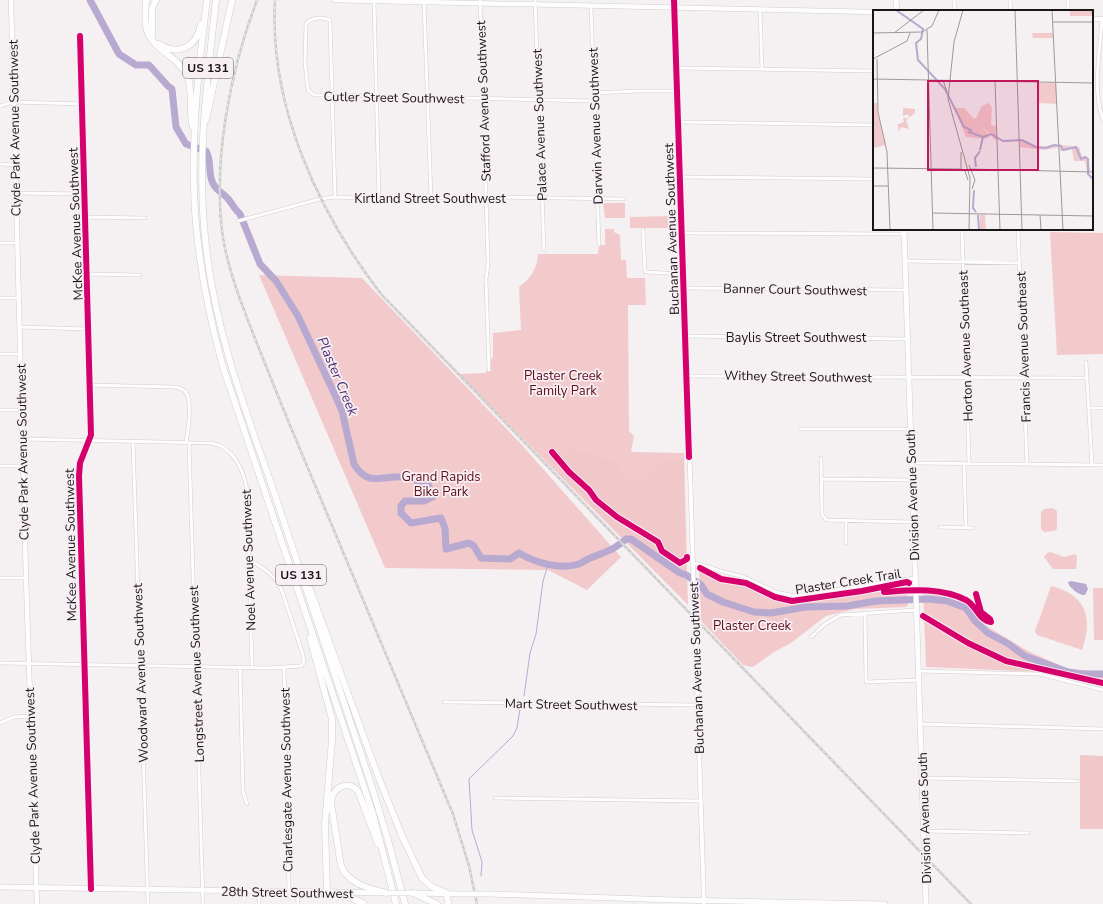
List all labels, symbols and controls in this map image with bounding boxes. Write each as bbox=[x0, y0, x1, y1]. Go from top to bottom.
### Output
inset map bbox=[873, 10, 1093, 230]
street label: Stafford Avenue Southwest bbox=[472, 20, 496, 182]
street label: Clyde Park Avenue Southwest bbox=[4, 39, 26, 216]
street label: Darwin Avenue Southwest bbox=[584, 47, 608, 205]
street label: Palace Avenue Southwest bbox=[528, 48, 552, 201]
road number: US 131 bbox=[183, 58, 233, 78]
street label: Cutler Street Southwest bbox=[323, 88, 465, 108]
street label: Buchanan Avenue Southwest bbox=[660, 142, 684, 315]
street label: McKee Avenue Southwest bbox=[64, 147, 88, 301]
street label: Kirtland Street Southwest bbox=[354, 190, 506, 208]
street label: Horton Avenue Southeast bbox=[954, 270, 978, 422]
street label: Francis Avenue Southeast bbox=[1012, 271, 1036, 423]
street label: Banner Court Southwest bbox=[723, 280, 868, 300]
street label: Baylis Street Southwest bbox=[726, 329, 867, 347]
water label: Plaster Creek bbox=[312, 334, 363, 420]
street label: Clyde Park Avenue Southwest bbox=[12, 363, 34, 540]
park label: Plaster Creek Family Park bbox=[524, 367, 603, 400]
street label: Withey Street Southwest bbox=[724, 367, 872, 387]
street label: Division Avenue South bbox=[902, 429, 924, 561]
street label: McKee Avenue Southwest bbox=[61, 468, 81, 622]
park label: Grand Rapids Bike Park bbox=[401, 468, 481, 501]
street label: Noel Avenue Southwest bbox=[238, 489, 260, 631]
road number: US 131 bbox=[276, 565, 326, 585]
street label: Plaster Creek Trail bbox=[794, 565, 902, 599]
street label: Buchanan Avenue Southwest bbox=[685, 581, 709, 754]
street label: Woodward Avenue Southwest bbox=[129, 583, 153, 763]
street label: Longstreet Avenue Southwest bbox=[185, 585, 209, 763]
park label: Plaster Creek bbox=[713, 617, 792, 635]
street label: Clyde Park Avenue Southwest bbox=[21, 687, 45, 865]
street label: Charlesgate Avenue Southwest bbox=[276, 687, 298, 872]
street label: Mart Street Southwest bbox=[505, 695, 638, 715]
street label: Division Avenue South bbox=[914, 752, 936, 884]
street label: 28th Street Southwest bbox=[221, 883, 354, 903]

